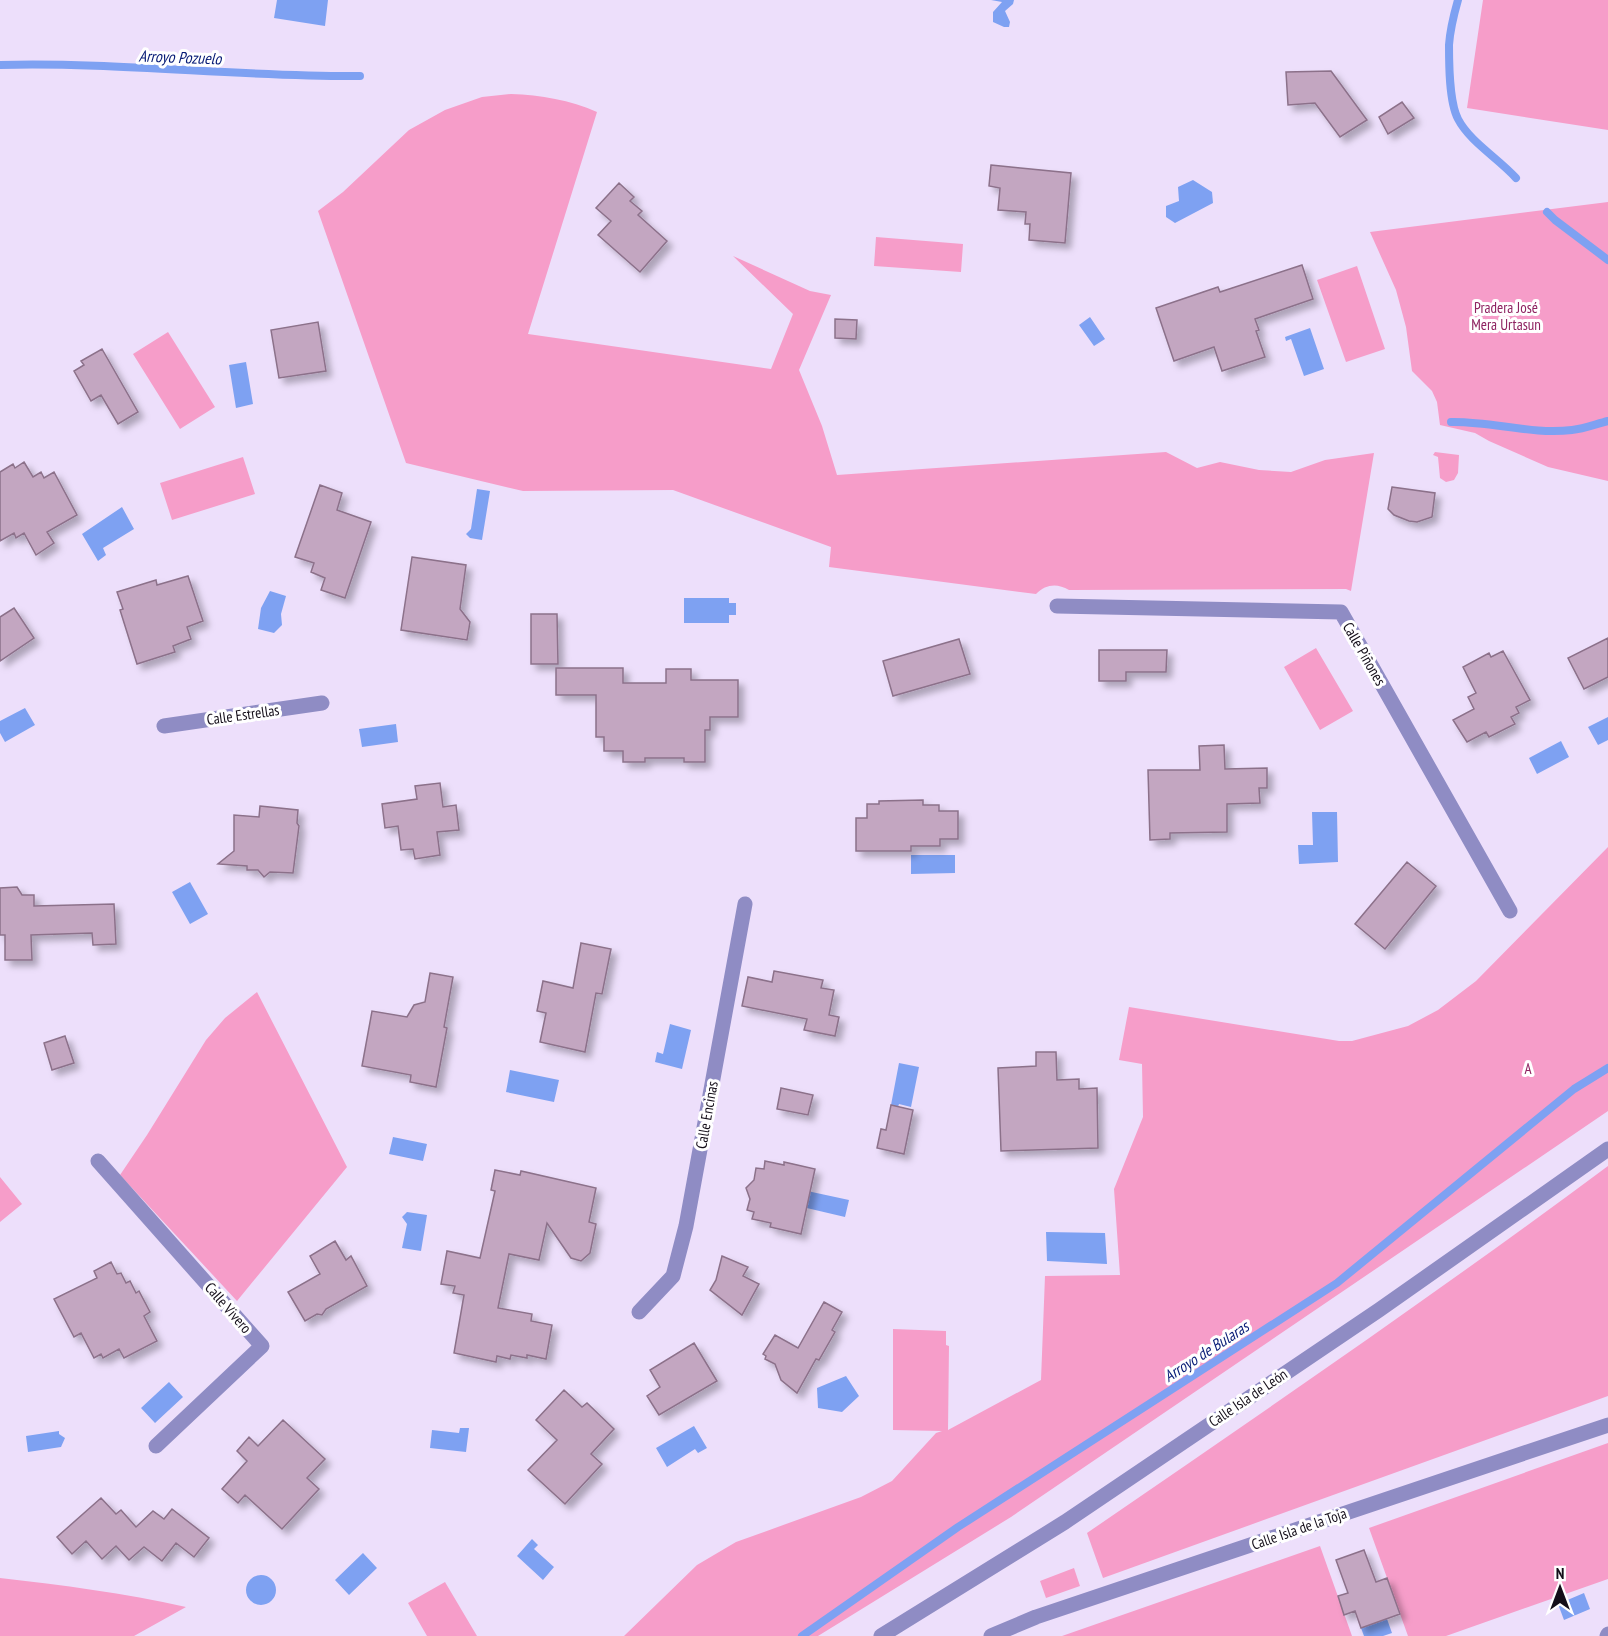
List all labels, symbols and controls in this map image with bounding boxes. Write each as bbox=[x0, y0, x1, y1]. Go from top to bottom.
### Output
water label: Arroyo Pozuelo bbox=[138, 46, 223, 68]
park label: Pradera José Mera Urtasun bbox=[1471, 298, 1541, 334]
street label: Calle Piñones bbox=[1339, 619, 1390, 689]
street label: Calle Estrellas bbox=[205, 700, 280, 729]
park label: A bbox=[1524, 1059, 1532, 1078]
street label: Calle Encinas bbox=[691, 1080, 722, 1150]
street label: Calle Vivero bbox=[201, 1278, 256, 1337]
water label: Arroyo de Bularas bbox=[1160, 1315, 1254, 1386]
street label: Calle Isla de León bbox=[1205, 1364, 1291, 1431]
street label: Calle Isla de la Toja bbox=[1249, 1503, 1349, 1554]
north arrow bbox=[1530, 1558, 1590, 1618]
text: N bbox=[1556, 1563, 1564, 1583]

